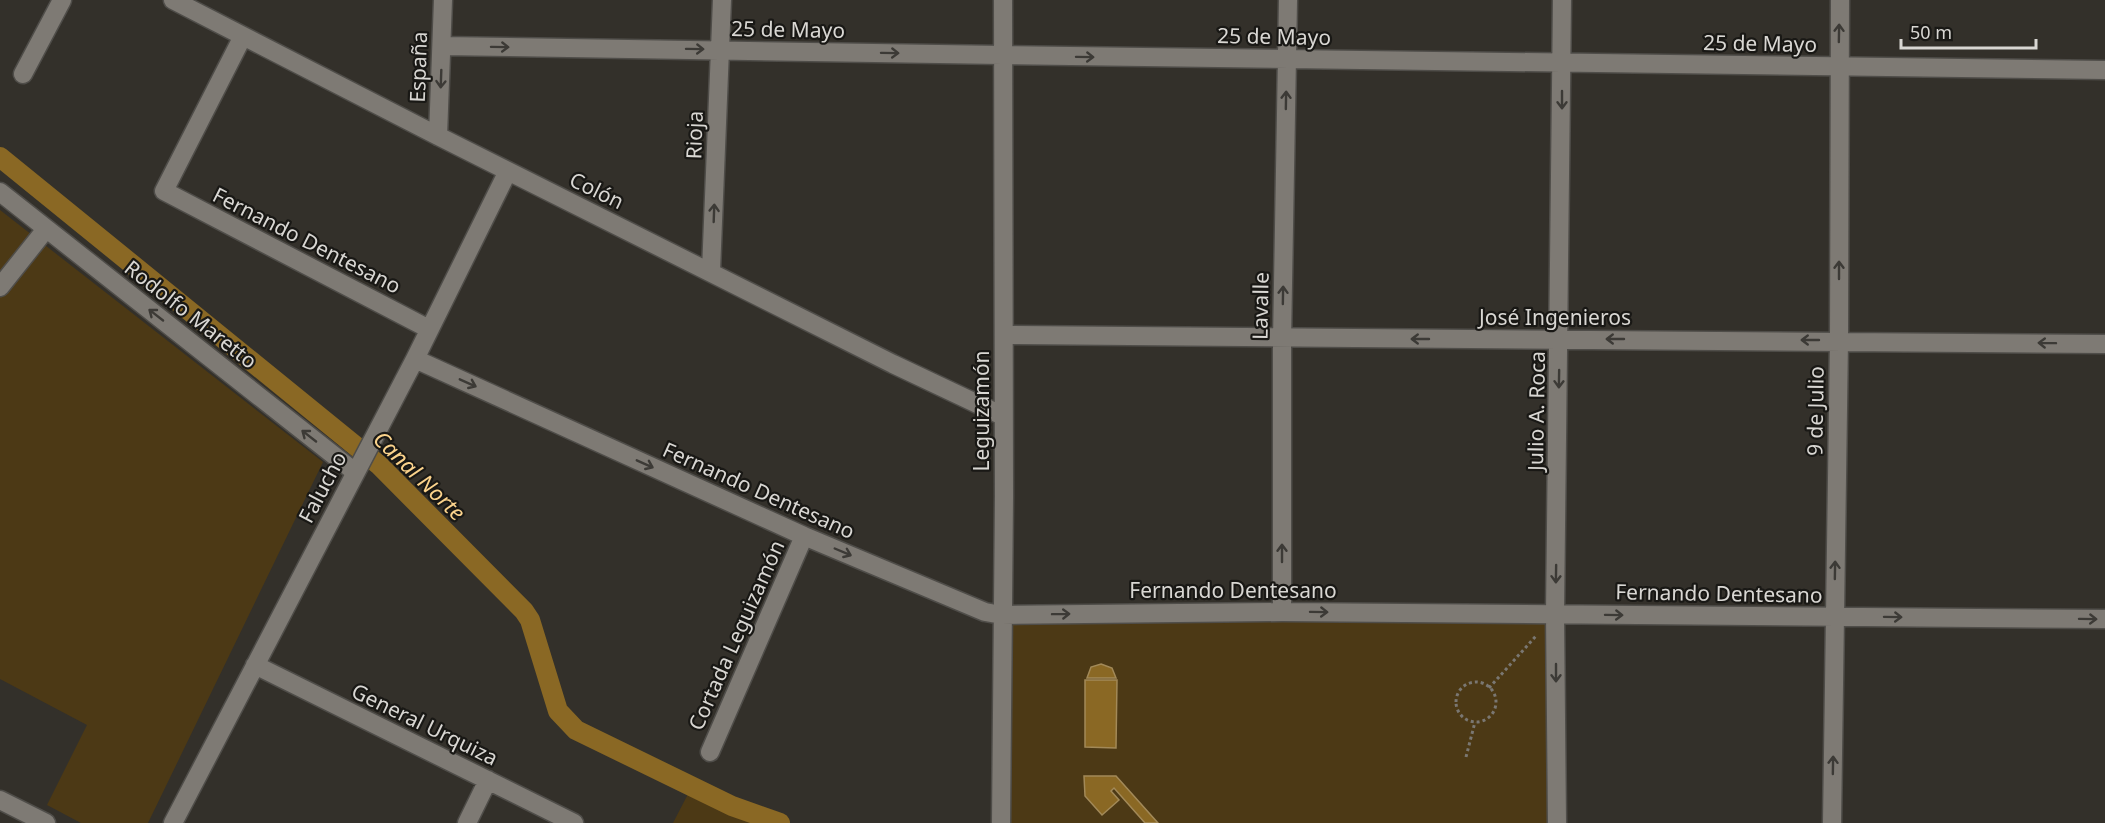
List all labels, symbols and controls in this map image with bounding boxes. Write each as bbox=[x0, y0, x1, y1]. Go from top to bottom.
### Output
scale bar bbox=[1901, 12, 2036, 50]
street label: 25 de Mayo bbox=[731, 14, 845, 44]
text: 50 m bbox=[1910, 20, 1952, 44]
street label: 25 de Mayo bbox=[1217, 21, 1331, 51]
one-way arrow bbox=[1833, 23, 1845, 43]
street label: 25 de Mayo bbox=[1703, 28, 1817, 58]
street label: España bbox=[403, 31, 433, 103]
one-way arrow bbox=[490, 41, 510, 53]
one-way arrow bbox=[685, 44, 705, 55]
one-way arrow bbox=[880, 47, 900, 59]
one-way arrow bbox=[1075, 51, 1095, 62]
one-way arrow bbox=[435, 69, 446, 89]
one-way arrow bbox=[1556, 90, 1568, 110]
one-way arrow bbox=[1281, 91, 1292, 111]
street label: Rioja bbox=[679, 110, 709, 160]
street label: Colón bbox=[565, 165, 629, 215]
street label: Fernando Dentesano bbox=[208, 180, 406, 300]
one-way arrow bbox=[708, 203, 719, 223]
street label: Rodolfo Maretto bbox=[119, 253, 263, 375]
one-way arrow bbox=[1833, 260, 1845, 280]
street label: Lavalle bbox=[1245, 272, 1275, 340]
one-way arrow bbox=[1277, 286, 1289, 306]
street label: José Ingenieros bbox=[1477, 303, 1631, 331]
one-way arrow bbox=[148, 308, 164, 321]
one-way arrow bbox=[1410, 333, 1430, 345]
one-way arrow bbox=[1605, 333, 1625, 345]
one-way arrow bbox=[1800, 334, 1820, 346]
one-way arrow bbox=[2037, 337, 2057, 349]
street label: Leguizamón bbox=[967, 350, 995, 472]
street label: Julio A. Roca bbox=[1521, 351, 1551, 473]
street label: 9 de Julio bbox=[1800, 366, 1830, 456]
one-way arrow bbox=[1553, 369, 1565, 389]
one-way arrow bbox=[458, 378, 476, 389]
water label: Canal Norte bbox=[367, 424, 473, 526]
one-way arrow bbox=[301, 429, 317, 442]
street label: Fernando Dentesano bbox=[659, 435, 859, 545]
street label: Falucho bbox=[292, 447, 352, 527]
one-way arrow bbox=[636, 458, 654, 470]
street label: Cortada Leguizamón bbox=[681, 536, 791, 734]
one-way arrow bbox=[1276, 544, 1288, 564]
one-way arrow bbox=[833, 547, 851, 558]
one-way arrow bbox=[1829, 560, 1841, 580]
one-way arrow bbox=[1550, 564, 1562, 584]
street label: Fernando Dentesano bbox=[1129, 576, 1337, 604]
street label: Fernando Dentesano bbox=[1615, 577, 1823, 609]
one-way arrow bbox=[1308, 606, 1328, 618]
one-way arrow bbox=[1050, 608, 1070, 620]
one-way arrow bbox=[1603, 609, 1623, 621]
one-way arrow bbox=[1882, 612, 1902, 623]
one-way arrow bbox=[2077, 613, 2097, 625]
one-way arrow bbox=[1550, 662, 1562, 682]
street label: General Urquiza bbox=[347, 676, 503, 772]
one-way arrow bbox=[1827, 755, 1839, 775]

